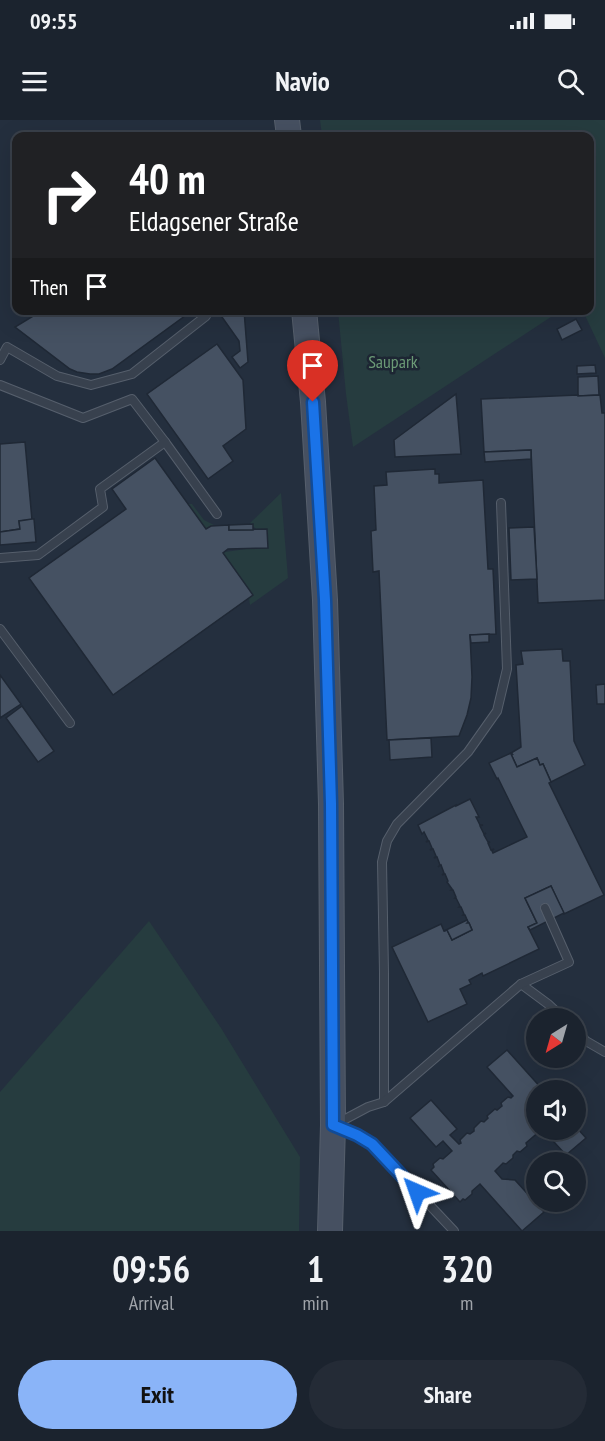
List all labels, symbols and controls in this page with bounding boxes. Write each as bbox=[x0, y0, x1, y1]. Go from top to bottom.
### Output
text: 09:55 bbox=[30, 7, 78, 35]
text: Navio bbox=[275, 64, 330, 98]
icon: menu bbox=[18, 65, 51, 98]
icon: search bbox=[554, 65, 587, 98]
text: 40 m bbox=[129, 151, 206, 206]
icon: right bbox=[30, 156, 108, 234]
text: Eldagsener Straße bbox=[129, 204, 299, 238]
icon: arrive bbox=[80, 270, 113, 303]
text: Then bbox=[30, 273, 68, 301]
pin bbox=[287, 340, 338, 402]
icon: arrive bbox=[296, 349, 329, 382]
park label: Saupark bbox=[368, 350, 418, 373]
north arrow bbox=[526, 1008, 586, 1068]
map controls bbox=[526, 1008, 586, 1212]
button: sound bbox=[526, 1080, 586, 1140]
button: search bbox=[526, 1152, 586, 1212]
position arrow bbox=[385, 1160, 449, 1224]
text: 09:56 bbox=[112, 1245, 190, 1292]
text: 1 bbox=[307, 1245, 324, 1292]
text: 320 bbox=[441, 1245, 493, 1292]
text: Arrival bbox=[129, 1290, 174, 1316]
text: min bbox=[303, 1290, 329, 1316]
text: m bbox=[460, 1290, 473, 1316]
button: Exit bbox=[18, 1360, 297, 1429]
button: Share bbox=[309, 1360, 587, 1429]

